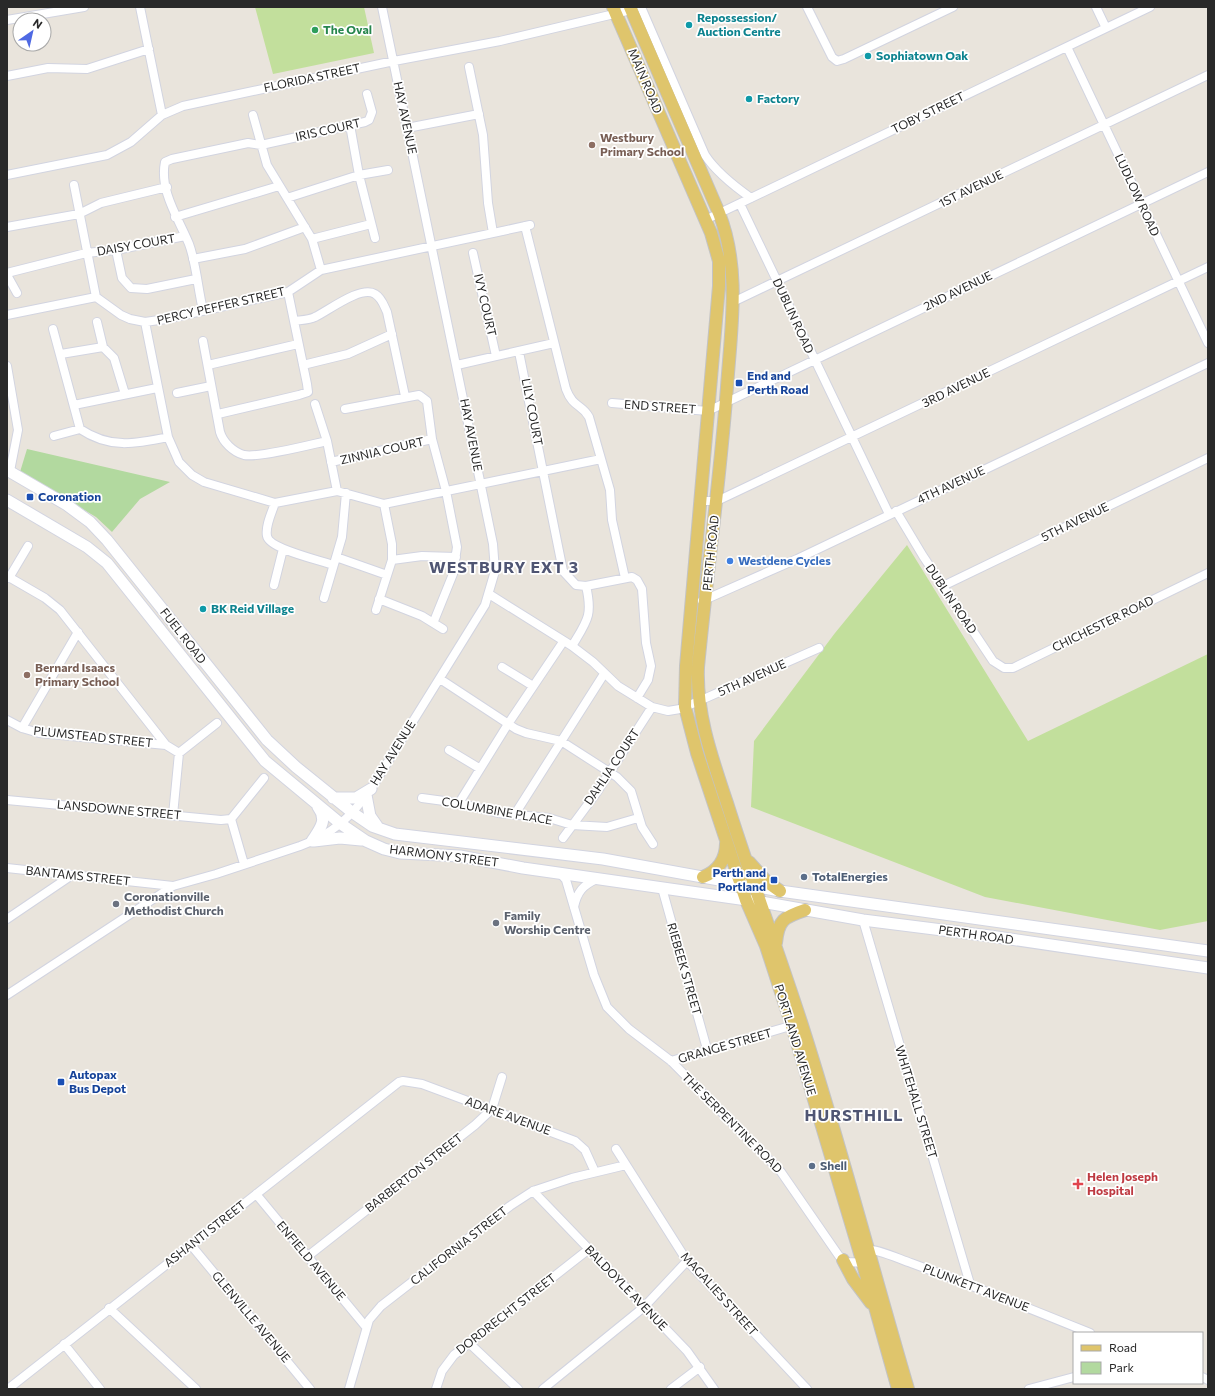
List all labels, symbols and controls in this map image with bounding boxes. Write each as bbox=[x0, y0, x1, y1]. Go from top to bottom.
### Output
place label: Repossession/ Auction Centre bbox=[697, 10, 781, 38]
north arrow bbox=[12, 12, 52, 52]
text: N bbox=[31, 16, 45, 31]
marker: Repossession/ Auction Centre bbox=[684, 20, 694, 30]
place label: The Oval bbox=[323, 22, 372, 36]
marker: The Oval bbox=[310, 25, 320, 35]
street label: MAIN ROAD bbox=[626, 46, 666, 115]
place label: Sophiatown Oak bbox=[876, 48, 968, 62]
marker: Sophiatown Oak bbox=[863, 51, 873, 61]
street label: FLORIDA STREET bbox=[262, 60, 362, 94]
street label: HAY AVENUE bbox=[391, 80, 421, 155]
street label: TOBY STREET bbox=[889, 88, 967, 136]
place label: Factory bbox=[757, 91, 800, 105]
marker: Factory bbox=[744, 94, 754, 104]
street label: IRIS COURT bbox=[294, 115, 362, 143]
place label: Westbury Primary School bbox=[600, 130, 684, 158]
marker: Westbury Primary School bbox=[587, 140, 597, 150]
street label: LUDLOW ROAD bbox=[1113, 151, 1163, 238]
street label: 1ST AVENUE bbox=[936, 167, 1005, 210]
street label: DAISY COURT bbox=[96, 230, 176, 258]
street label: 2ND AVENUE bbox=[921, 267, 994, 313]
street label: IVY COURT bbox=[472, 272, 500, 338]
street label: DUBLIN ROAD bbox=[770, 276, 818, 356]
street label: PERCY PEFFER STREET bbox=[155, 283, 287, 327]
street label: 3RD AVENUE bbox=[919, 365, 992, 410]
place label: End and Perth Road bbox=[747, 368, 809, 396]
street label: LILY COURT bbox=[520, 377, 546, 447]
marker: End and Perth Road bbox=[734, 378, 744, 388]
street label: HAY AVENUE bbox=[458, 397, 486, 472]
street label: END STREET bbox=[624, 397, 697, 416]
street label: ZINNIA COURT bbox=[338, 433, 425, 466]
street label: 4TH AVENUE bbox=[914, 462, 987, 506]
place label: Coronation bbox=[38, 489, 101, 503]
marker: Coronation bbox=[25, 492, 35, 502]
street label: 5TH AVENUE bbox=[1039, 499, 1111, 543]
street label: PERTH ROAD bbox=[699, 514, 721, 591]
place label: Westdene Cycles bbox=[738, 553, 831, 567]
marker: Westdene Cycles bbox=[725, 556, 735, 566]
district label: WESTBURY EXT 3 bbox=[429, 557, 579, 576]
street label: DUBLIN ROAD bbox=[923, 561, 980, 636]
street label: CHICHESTER ROAD bbox=[1049, 592, 1156, 654]
place label: BK Reid Village bbox=[211, 601, 294, 615]
marker: BK Reid Village bbox=[198, 604, 208, 614]
street label: FUEL ROAD bbox=[158, 605, 210, 666]
street label: 5TH AVENUE bbox=[715, 656, 788, 698]
place label: Bernard Isaacs Primary School bbox=[35, 660, 119, 688]
marker: Bernard Isaacs Primary School bbox=[22, 670, 32, 680]
street label: HAY AVENUE bbox=[367, 717, 418, 788]
street label: PLUMSTEAD STREET bbox=[33, 723, 154, 749]
street label: DAHLIA COURT bbox=[581, 725, 642, 807]
street label: COLUMBINE PLACE bbox=[441, 793, 554, 827]
street label: LANSDOWNE STREET bbox=[56, 797, 182, 821]
street label: HARMONY STREET bbox=[389, 841, 500, 869]
street label: BANTAMS STREET bbox=[25, 863, 132, 888]
place label: Perth and Portland bbox=[713, 865, 766, 893]
place label: TotalEnergies bbox=[812, 869, 888, 883]
marker: TotalEnergies bbox=[799, 872, 809, 882]
marker: Perth and Portland bbox=[769, 875, 779, 885]
place label: Coronationville Methodist Church bbox=[124, 889, 224, 917]
marker: Coronationville Methodist Church bbox=[111, 899, 121, 909]
place label: Family Worship Centre bbox=[504, 908, 591, 936]
marker: Family Worship Centre bbox=[491, 918, 501, 928]
street label: RIEBEEK STREET bbox=[665, 921, 705, 1017]
street label: PERTH ROAD bbox=[938, 922, 1015, 946]
street label: PORTLAND AVENUE bbox=[772, 982, 820, 1097]
street label: GRANGE STREET bbox=[676, 1025, 774, 1065]
street label: WHITEHALL STREET bbox=[893, 1044, 941, 1160]
place label: Autopax Bus Depot bbox=[69, 1067, 126, 1095]
street label: THE SERPENTINE ROAD bbox=[680, 1069, 786, 1175]
marker: Autopax Bus Depot bbox=[56, 1077, 66, 1087]
street label: ADARE AVENUE bbox=[464, 1093, 553, 1137]
district label: HURSTHILL bbox=[804, 1105, 904, 1124]
street label: BARBERTON STREET bbox=[362, 1130, 465, 1215]
place label: Shell bbox=[820, 1158, 847, 1172]
marker: Shell bbox=[807, 1161, 817, 1171]
place label: Helen Joseph Hospital bbox=[1087, 1169, 1158, 1197]
marker: Helen Joseph Hospital bbox=[1072, 1178, 1084, 1190]
street label: ASHANTI STREET bbox=[161, 1197, 248, 1269]
street label: CALIFORNIA STREET bbox=[407, 1203, 510, 1287]
street label: ENFIELD AVENUE bbox=[275, 1218, 349, 1303]
street label: BALDOYLE AVENUE bbox=[582, 1242, 671, 1333]
street label: MAGALIES STREET bbox=[678, 1249, 761, 1338]
street label: PLUNKETT AVENUE bbox=[921, 1260, 1031, 1314]
street label: GLENVILLE AVENUE bbox=[210, 1268, 294, 1365]
street label: DORDRECHT STREET bbox=[453, 1270, 558, 1356]
legend bbox=[1073, 1332, 1203, 1384]
text: Road bbox=[1109, 1340, 1137, 1354]
text: Park bbox=[1109, 1360, 1135, 1374]

